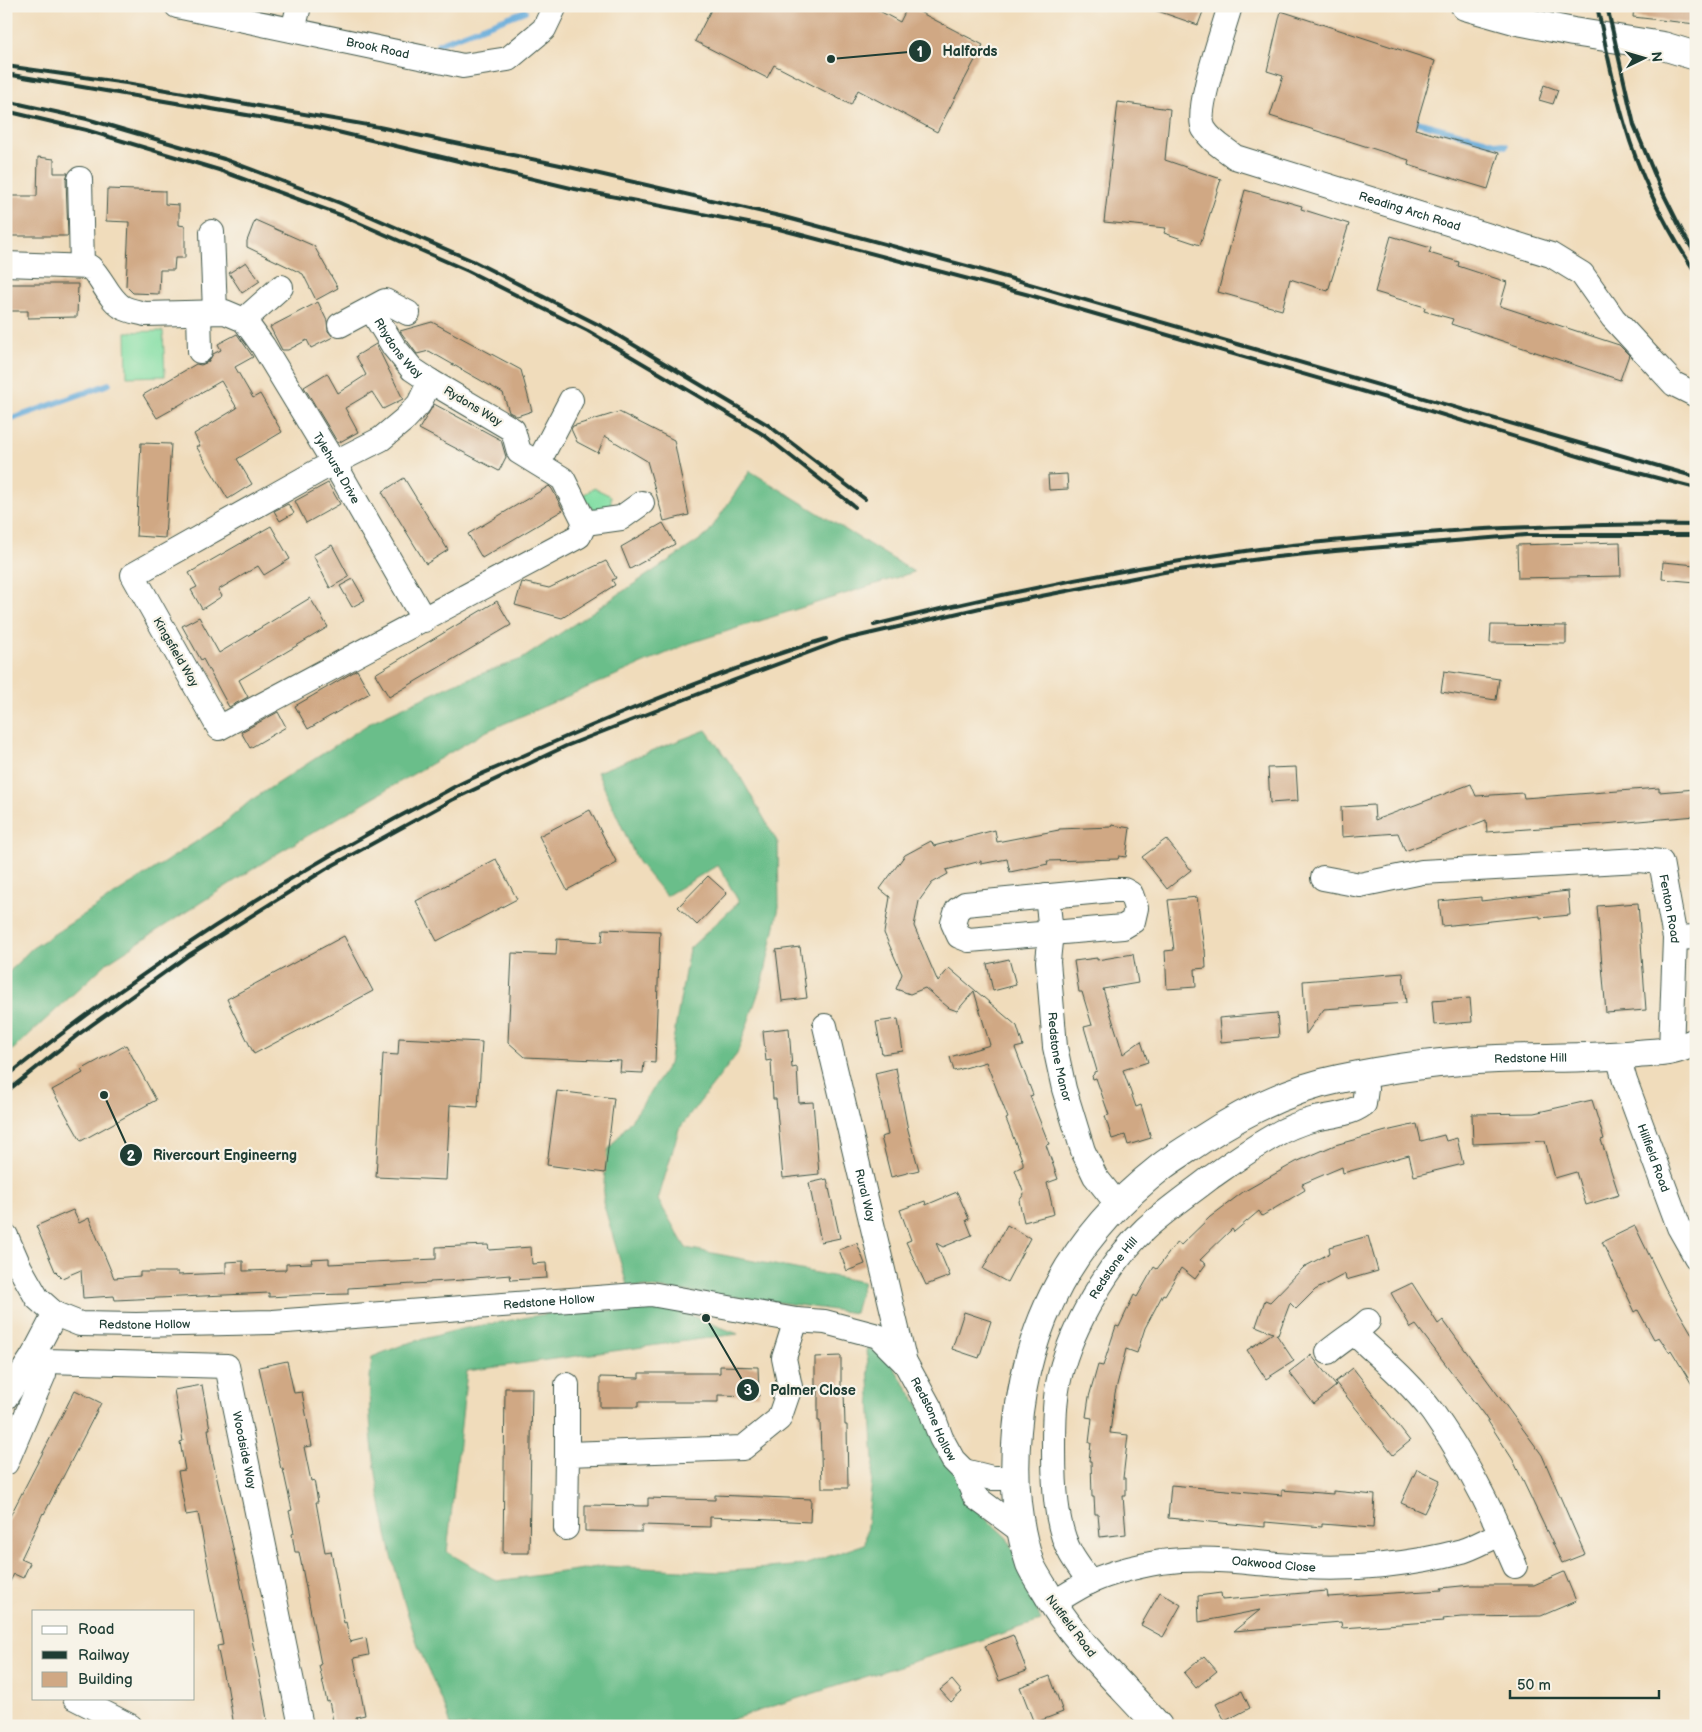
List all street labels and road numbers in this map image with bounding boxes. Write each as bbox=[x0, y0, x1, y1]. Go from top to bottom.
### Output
street label: Brook Road bbox=[345, 35, 411, 63]
street label: Reading Arch Road bbox=[1357, 189, 1463, 235]
street label: Rhydons Way bbox=[370, 316, 426, 382]
street label: Rydons Way bbox=[441, 383, 505, 430]
street label: Tylehurst Drive bbox=[309, 430, 363, 507]
street label: Kingsfield Way bbox=[150, 615, 202, 690]
street label: Fenton Road bbox=[1655, 873, 1682, 944]
street label: Redstone Manor bbox=[1044, 1011, 1075, 1104]
street label: Redstone Hill bbox=[1494, 1051, 1567, 1067]
street label: Hillfield Road bbox=[1634, 1122, 1673, 1194]
street label: Rural Way bbox=[851, 1167, 878, 1224]
street label: Redstone Hill bbox=[1087, 1234, 1141, 1302]
street label: Redstone Hollow bbox=[503, 1291, 595, 1313]
street label: Redstone Hollow bbox=[99, 1317, 190, 1333]
street label: Redstone Hollow bbox=[907, 1375, 959, 1464]
street label: Woodside Way bbox=[229, 1410, 259, 1491]
street label: Oakwood Close bbox=[1231, 1554, 1316, 1576]
street label: Nutfield Road bbox=[1042, 1592, 1099, 1660]

